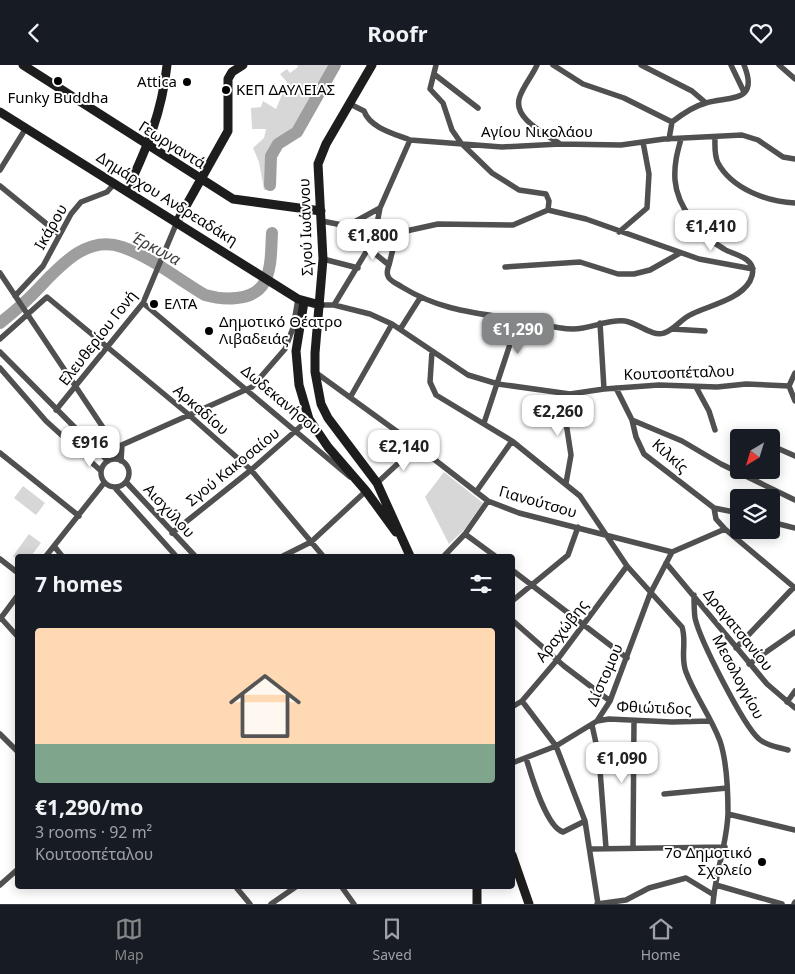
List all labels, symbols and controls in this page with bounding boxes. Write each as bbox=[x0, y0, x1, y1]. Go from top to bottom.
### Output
text: Roofr bbox=[367, 18, 428, 48]
icon: back bbox=[20, 19, 48, 47]
icon: heart bbox=[747, 19, 775, 47]
place label: Attica bbox=[137, 71, 177, 91]
marker: Funky Buddha bbox=[52, 75, 64, 87]
marker: Attica bbox=[181, 76, 193, 88]
place label: ΚΕΠ ΔΑΥΛΕΙΑΣ bbox=[236, 79, 335, 99]
marker: ΚΕΠ ΔΑΥΛΕΙΑΣ bbox=[220, 84, 232, 96]
place label: Funky Buddha bbox=[7, 87, 109, 107]
street label: Γεωργαντά bbox=[135, 116, 210, 173]
street label: Αγίου Νικολάου bbox=[481, 121, 593, 141]
street label: Δημάρχου Ανδρεαδάκη bbox=[93, 147, 242, 250]
street label: Σγού Ιωάννου bbox=[293, 178, 317, 276]
street label: Ικάρου bbox=[29, 200, 71, 253]
pin: €1,410 bbox=[670, 209, 752, 252]
text: €1,410 bbox=[686, 215, 736, 237]
pin: €1,800 bbox=[332, 219, 414, 261]
text: €1,800 bbox=[348, 224, 398, 246]
water label: Έρκυνα bbox=[127, 226, 185, 270]
street label: Ελευθερίου Γονή bbox=[54, 286, 141, 389]
place label: ΕΛΤΑ bbox=[164, 293, 198, 313]
marker: ΕΛΤΑ bbox=[148, 298, 160, 310]
place label: Δημοτικό Θέατρο Λιβαδειάς bbox=[219, 311, 342, 348]
pin: €1,290 bbox=[477, 313, 559, 355]
text: €1,290 bbox=[493, 318, 543, 340]
marker: Δημοτικό Θέατρο Λιβαδειάς bbox=[203, 325, 215, 337]
street label: Δωδεκανήσου bbox=[237, 360, 326, 439]
street label: Κουτσοπέταλου bbox=[623, 360, 735, 384]
street label: Αρκαδίου bbox=[170, 380, 234, 439]
pin: €2,260 bbox=[517, 395, 599, 437]
text: €2,260 bbox=[533, 400, 583, 422]
street label: Σγού Κακοσαίου bbox=[181, 422, 283, 510]
pin: €916 bbox=[60, 425, 120, 468]
pin: €2,140 bbox=[363, 429, 445, 472]
north arrow bbox=[730, 429, 780, 479]
map controls bbox=[730, 429, 780, 539]
text: €916 bbox=[72, 431, 108, 453]
street label: Κιλκίς bbox=[648, 434, 693, 477]
text: €2,140 bbox=[379, 435, 429, 457]
street label: Αισχύλου bbox=[140, 479, 200, 541]
street label: Γιανούτσου bbox=[497, 480, 580, 522]
button: layers bbox=[730, 489, 780, 539]
text: 7 homes bbox=[35, 570, 123, 598]
icon: filters bbox=[467, 570, 495, 598]
street label: Δραγατσανίου bbox=[699, 584, 778, 675]
street label: Αραχώβης bbox=[531, 595, 592, 666]
street label: Μεσολογγίου bbox=[708, 631, 769, 722]
street label: Δίστομου bbox=[581, 640, 627, 709]
icon: home bbox=[220, 661, 310, 751]
street label: Φθιώτιδος bbox=[616, 696, 692, 718]
pin: €1,090 bbox=[581, 741, 663, 784]
text: €1,090 bbox=[597, 747, 647, 769]
text: €1,290/mo bbox=[35, 793, 143, 821]
text: 3 rooms · 92 m² bbox=[35, 821, 152, 843]
place label: 7ο Δημοτικό Σχολείο bbox=[664, 842, 752, 879]
text: Κουτσοπέταλου bbox=[35, 843, 153, 865]
marker: 7ο Δημοτικό Σχολείο bbox=[756, 856, 768, 868]
tab: Map bbox=[114, 915, 144, 964]
tab: Saved bbox=[373, 915, 412, 964]
tab: Home bbox=[641, 915, 681, 964]

